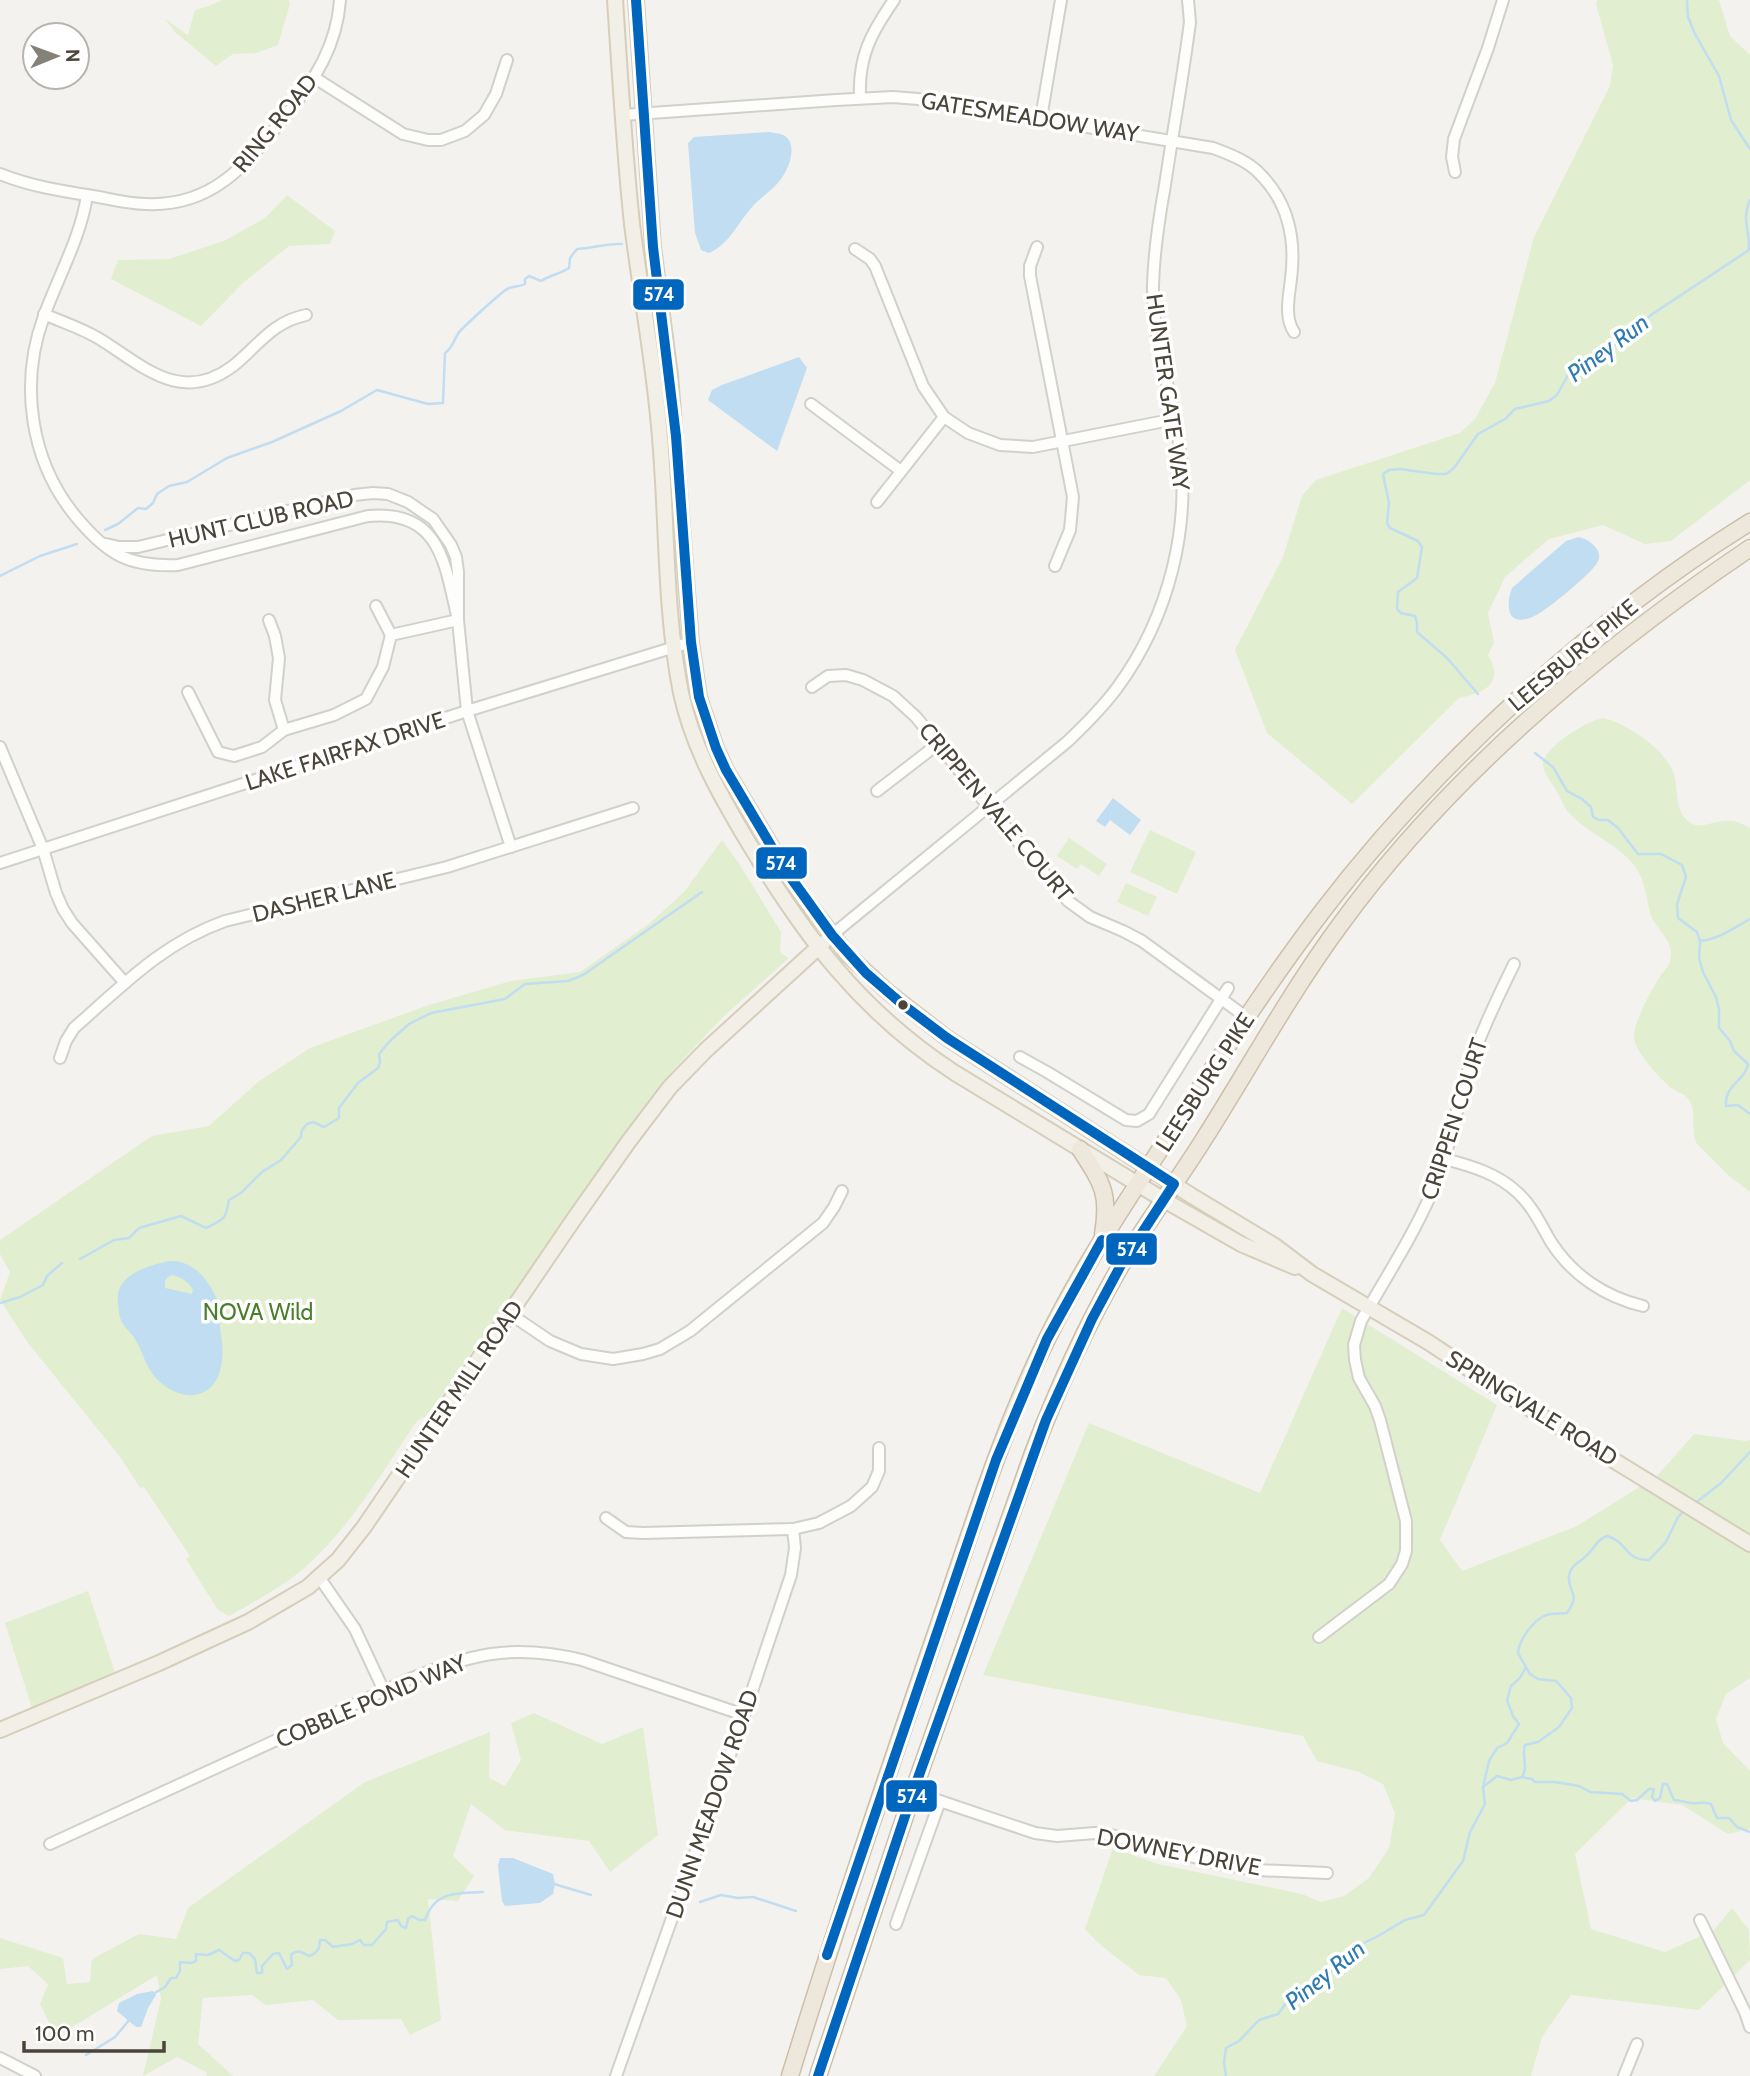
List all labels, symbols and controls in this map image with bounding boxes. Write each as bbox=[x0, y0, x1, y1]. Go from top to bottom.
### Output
north arrow bbox=[21, 21, 91, 91]
text: N bbox=[61, 49, 84, 63]
street label: RING ROAD bbox=[227, 68, 323, 178]
street label: GATESMEADOW WAY bbox=[919, 86, 1142, 148]
line badge: 574 bbox=[632, 278, 685, 311]
text: 574 bbox=[643, 283, 675, 306]
street label: HUNTER GATE WAY bbox=[1140, 292, 1196, 493]
water label: Piney Run bbox=[1561, 308, 1654, 388]
street label: HUNT CLUB ROAD bbox=[165, 484, 357, 554]
street label: LEESBURG PIKE bbox=[1503, 593, 1643, 717]
street label: LAKE FAIRFAX DRIVE bbox=[242, 705, 448, 797]
street label: CRIPPEN VALE COURT bbox=[913, 717, 1079, 907]
line badge: 574 bbox=[755, 846, 808, 880]
text: 574 bbox=[765, 852, 797, 875]
street label: DASHER LANE bbox=[249, 866, 399, 928]
unlabelled marker bbox=[896, 998, 910, 1012]
street label: LEESBURG PIKE bbox=[1150, 1007, 1260, 1157]
street label: CRIPPEN COURT bbox=[1415, 1035, 1493, 1203]
line badge: 574 bbox=[1105, 1232, 1158, 1266]
text: 574 bbox=[1116, 1238, 1148, 1261]
street label: HUNTER MILL ROAD bbox=[389, 1295, 529, 1483]
park label: NOVA Wild bbox=[203, 1298, 313, 1326]
street label: SPRINGVALE ROAD bbox=[1441, 1344, 1623, 1472]
street label: COBBLE POND WAY bbox=[272, 1648, 471, 1754]
street label: DUNN MEADOW ROAD bbox=[660, 1686, 764, 1922]
line badge: 574 bbox=[885, 1779, 938, 1813]
text: 574 bbox=[896, 1785, 928, 1808]
street label: DOWNEY DRIVE bbox=[1095, 1822, 1263, 1882]
water label: Piney Run bbox=[1279, 1934, 1371, 2016]
scale bar bbox=[24, 2010, 164, 2054]
text: 100 m bbox=[35, 2021, 94, 2046]

